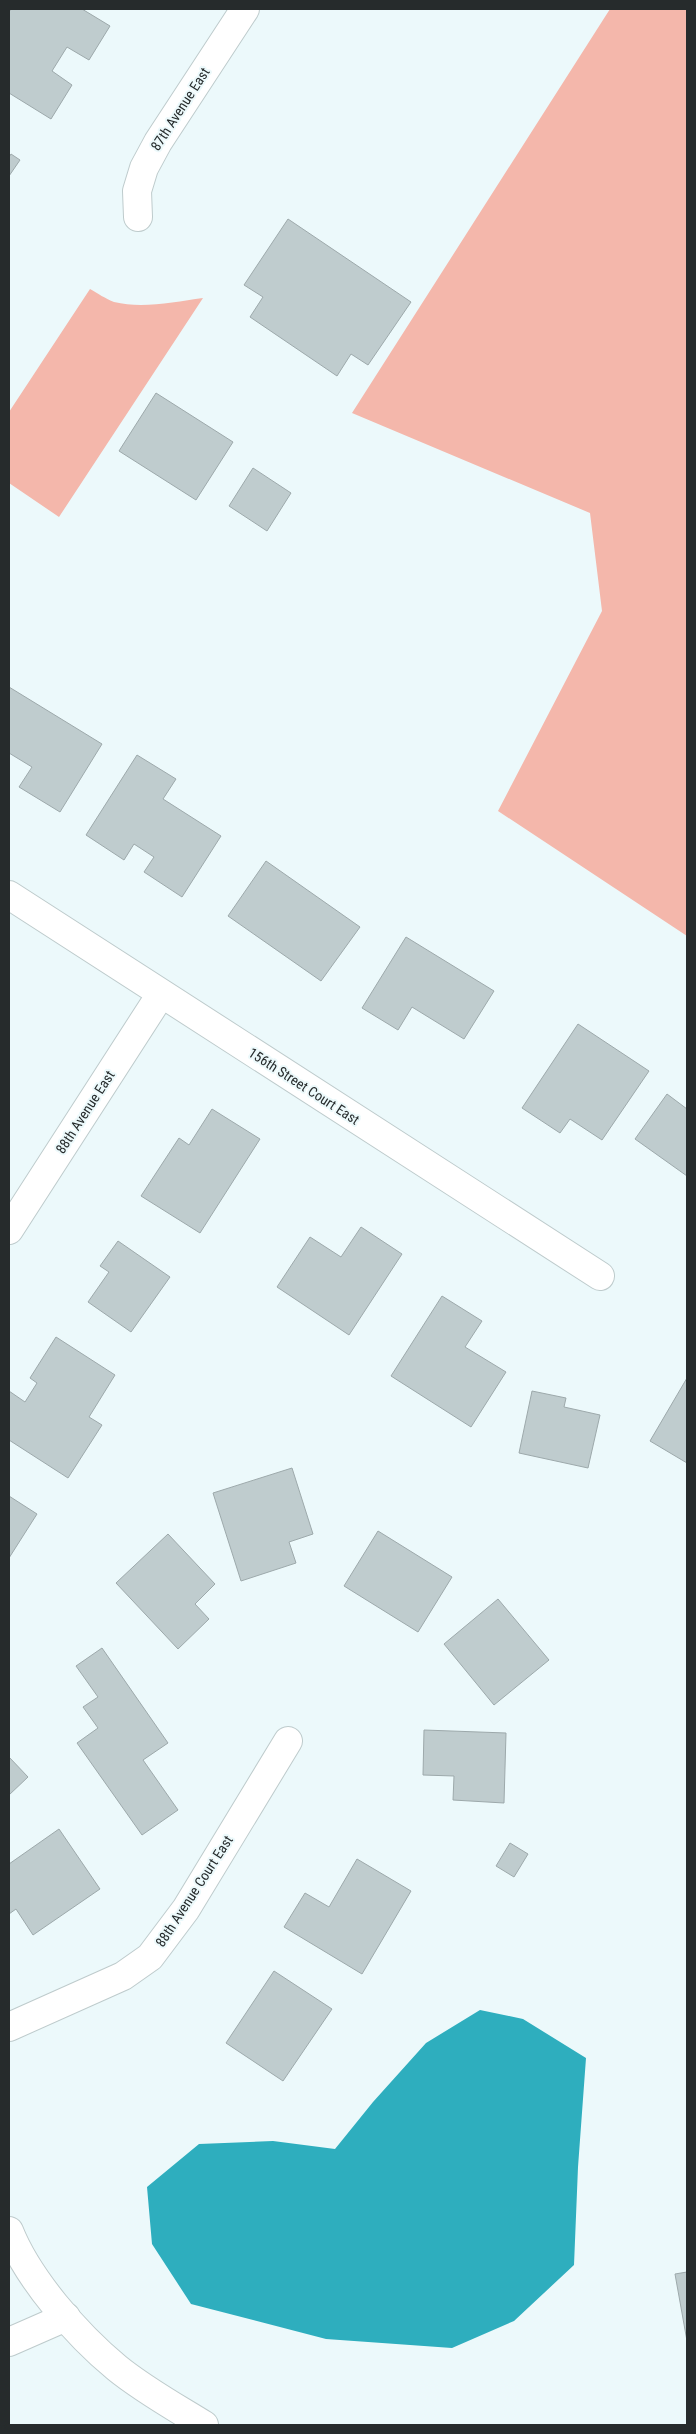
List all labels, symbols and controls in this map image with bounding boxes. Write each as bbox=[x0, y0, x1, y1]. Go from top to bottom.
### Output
street label: 87th Avenue East bbox=[147, 65, 213, 153]
street label: 156th Street Court East bbox=[246, 1044, 362, 1128]
street label: 88th Avenue East bbox=[52, 1068, 118, 1156]
street label: 88th Avenue Court East bbox=[152, 1832, 236, 1950]

